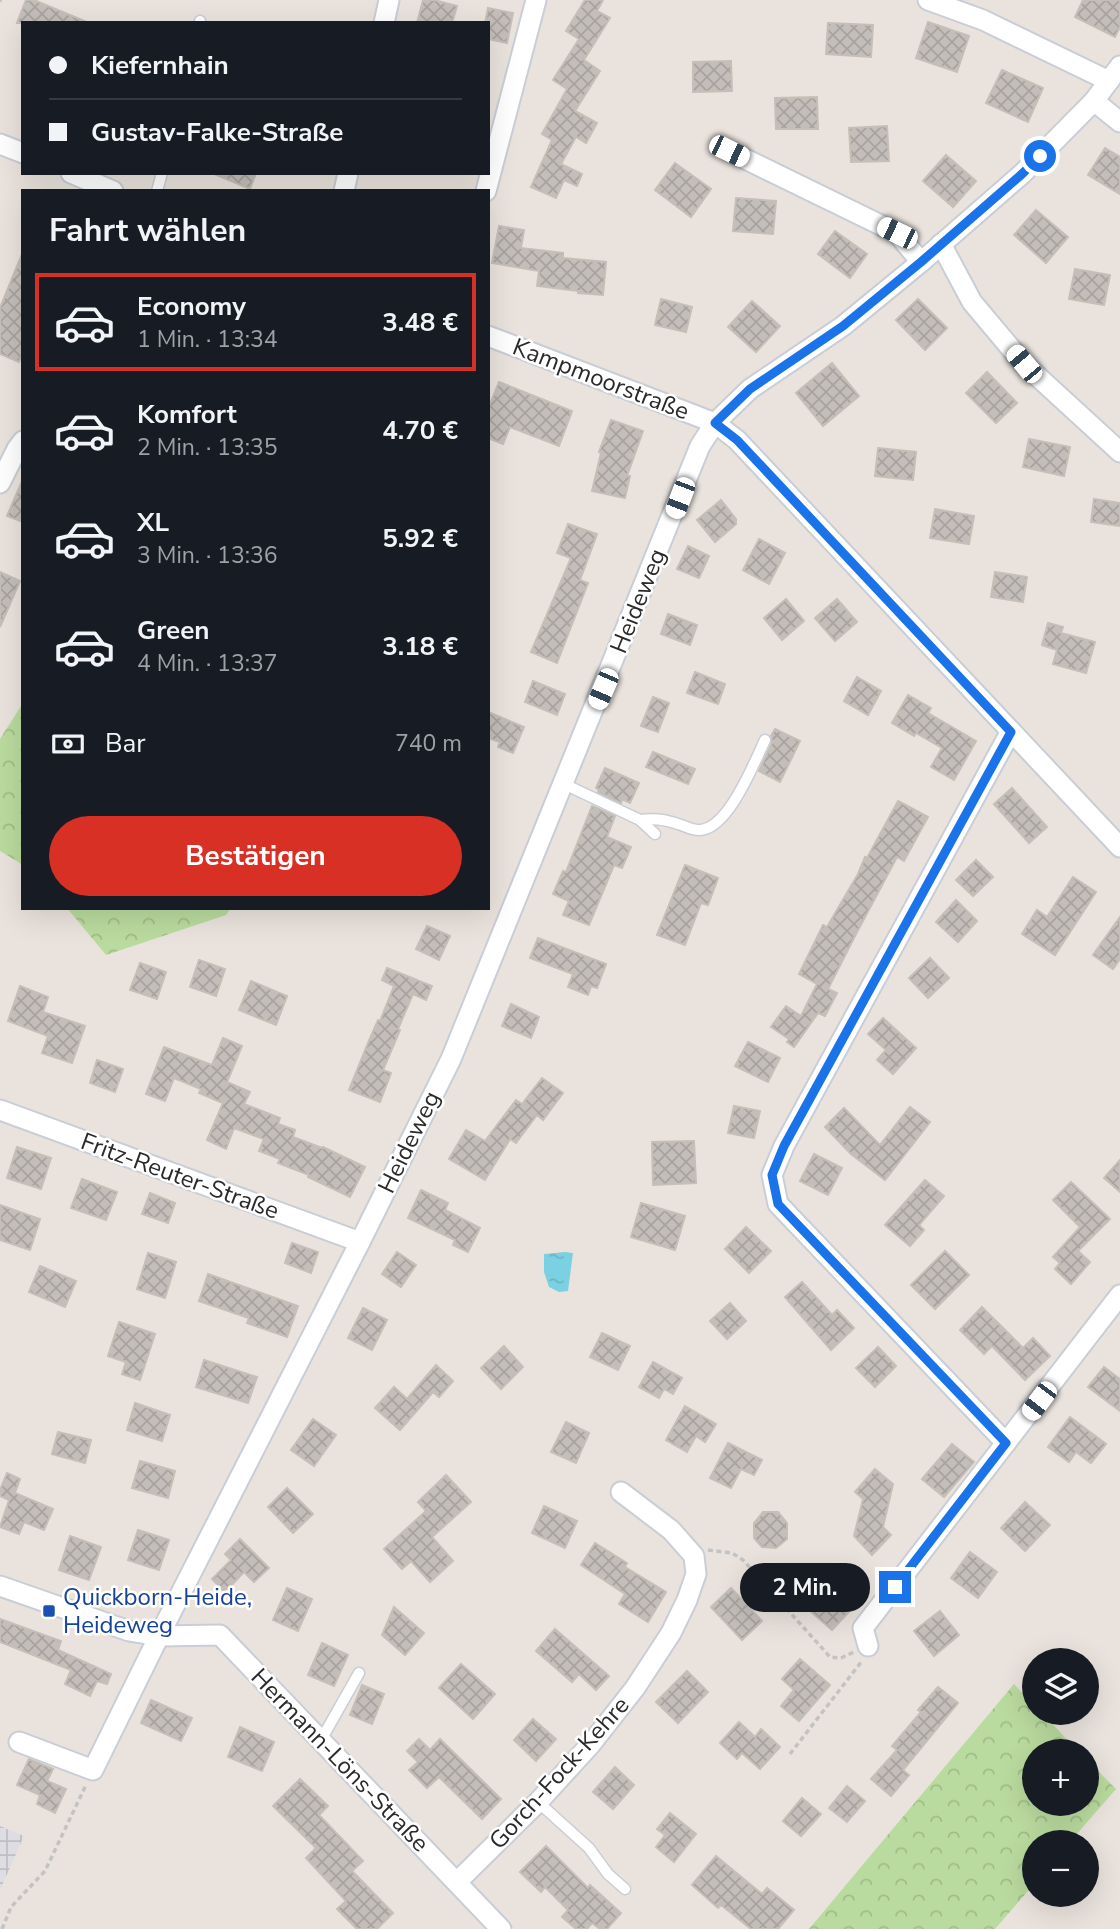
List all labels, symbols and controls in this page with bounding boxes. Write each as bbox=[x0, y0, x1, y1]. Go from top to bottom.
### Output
text: Kiefernhain bbox=[91, 48, 229, 83]
text: Gustav-Falke-Straße bbox=[91, 115, 343, 150]
car bbox=[706, 132, 753, 170]
route start bbox=[1024, 140, 1056, 172]
text: Fahrt wählen bbox=[49, 209, 246, 252]
car bbox=[874, 214, 921, 252]
text: Economy bbox=[137, 289, 246, 324]
icon: car bbox=[53, 291, 116, 354]
text: 3.48 € bbox=[382, 305, 458, 340]
text: 1 Min. · 13:34 bbox=[137, 324, 278, 355]
street label: Kampmoorstraße bbox=[508, 331, 694, 427]
car bbox=[1003, 341, 1046, 387]
text: Komfort bbox=[137, 397, 237, 432]
icon: car bbox=[53, 399, 116, 462]
text: 4.70 € bbox=[382, 413, 458, 448]
text: 2 Min. · 13:35 bbox=[137, 432, 278, 463]
car bbox=[663, 475, 698, 521]
text: XL bbox=[137, 505, 169, 540]
icon: car bbox=[53, 507, 116, 570]
text: 5.92 € bbox=[382, 521, 458, 556]
text: 3 Min. · 13:36 bbox=[137, 540, 278, 571]
street label: Heideweg bbox=[603, 544, 673, 658]
text: Green bbox=[137, 613, 210, 648]
icon: car bbox=[53, 615, 116, 678]
text: 3.18 € bbox=[382, 629, 458, 664]
text: 4 Min. · 13:37 bbox=[137, 648, 278, 679]
car bbox=[586, 666, 621, 712]
icon: cash bbox=[49, 725, 87, 763]
text: Bar bbox=[105, 726, 146, 761]
text: 740 m bbox=[395, 728, 462, 759]
button: Bestätigen bbox=[49, 816, 462, 896]
street label: Heideweg bbox=[370, 1086, 448, 1198]
street label: Fritz-Reuter-Straße bbox=[77, 1125, 283, 1227]
car bbox=[1018, 1378, 1061, 1424]
callout: 2 Min. bbox=[741, 1562, 870, 1612]
route end bbox=[879, 1571, 911, 1603]
text: 2 Min. bbox=[773, 1572, 838, 1603]
place label: Quickborn-Heide, Heideweg bbox=[63, 1581, 252, 1641]
marker: Quickborn-Heide, Heideweg bbox=[41, 1603, 57, 1619]
map controls bbox=[1022, 1648, 1099, 1907]
button: layers bbox=[1022, 1648, 1099, 1725]
street label: Hermann-Löns-Straße bbox=[244, 1661, 436, 1859]
street label: Gorch-Fock-Kehre bbox=[482, 1690, 636, 1856]
button: + bbox=[1022, 1739, 1099, 1816]
button: − bbox=[1022, 1830, 1099, 1907]

